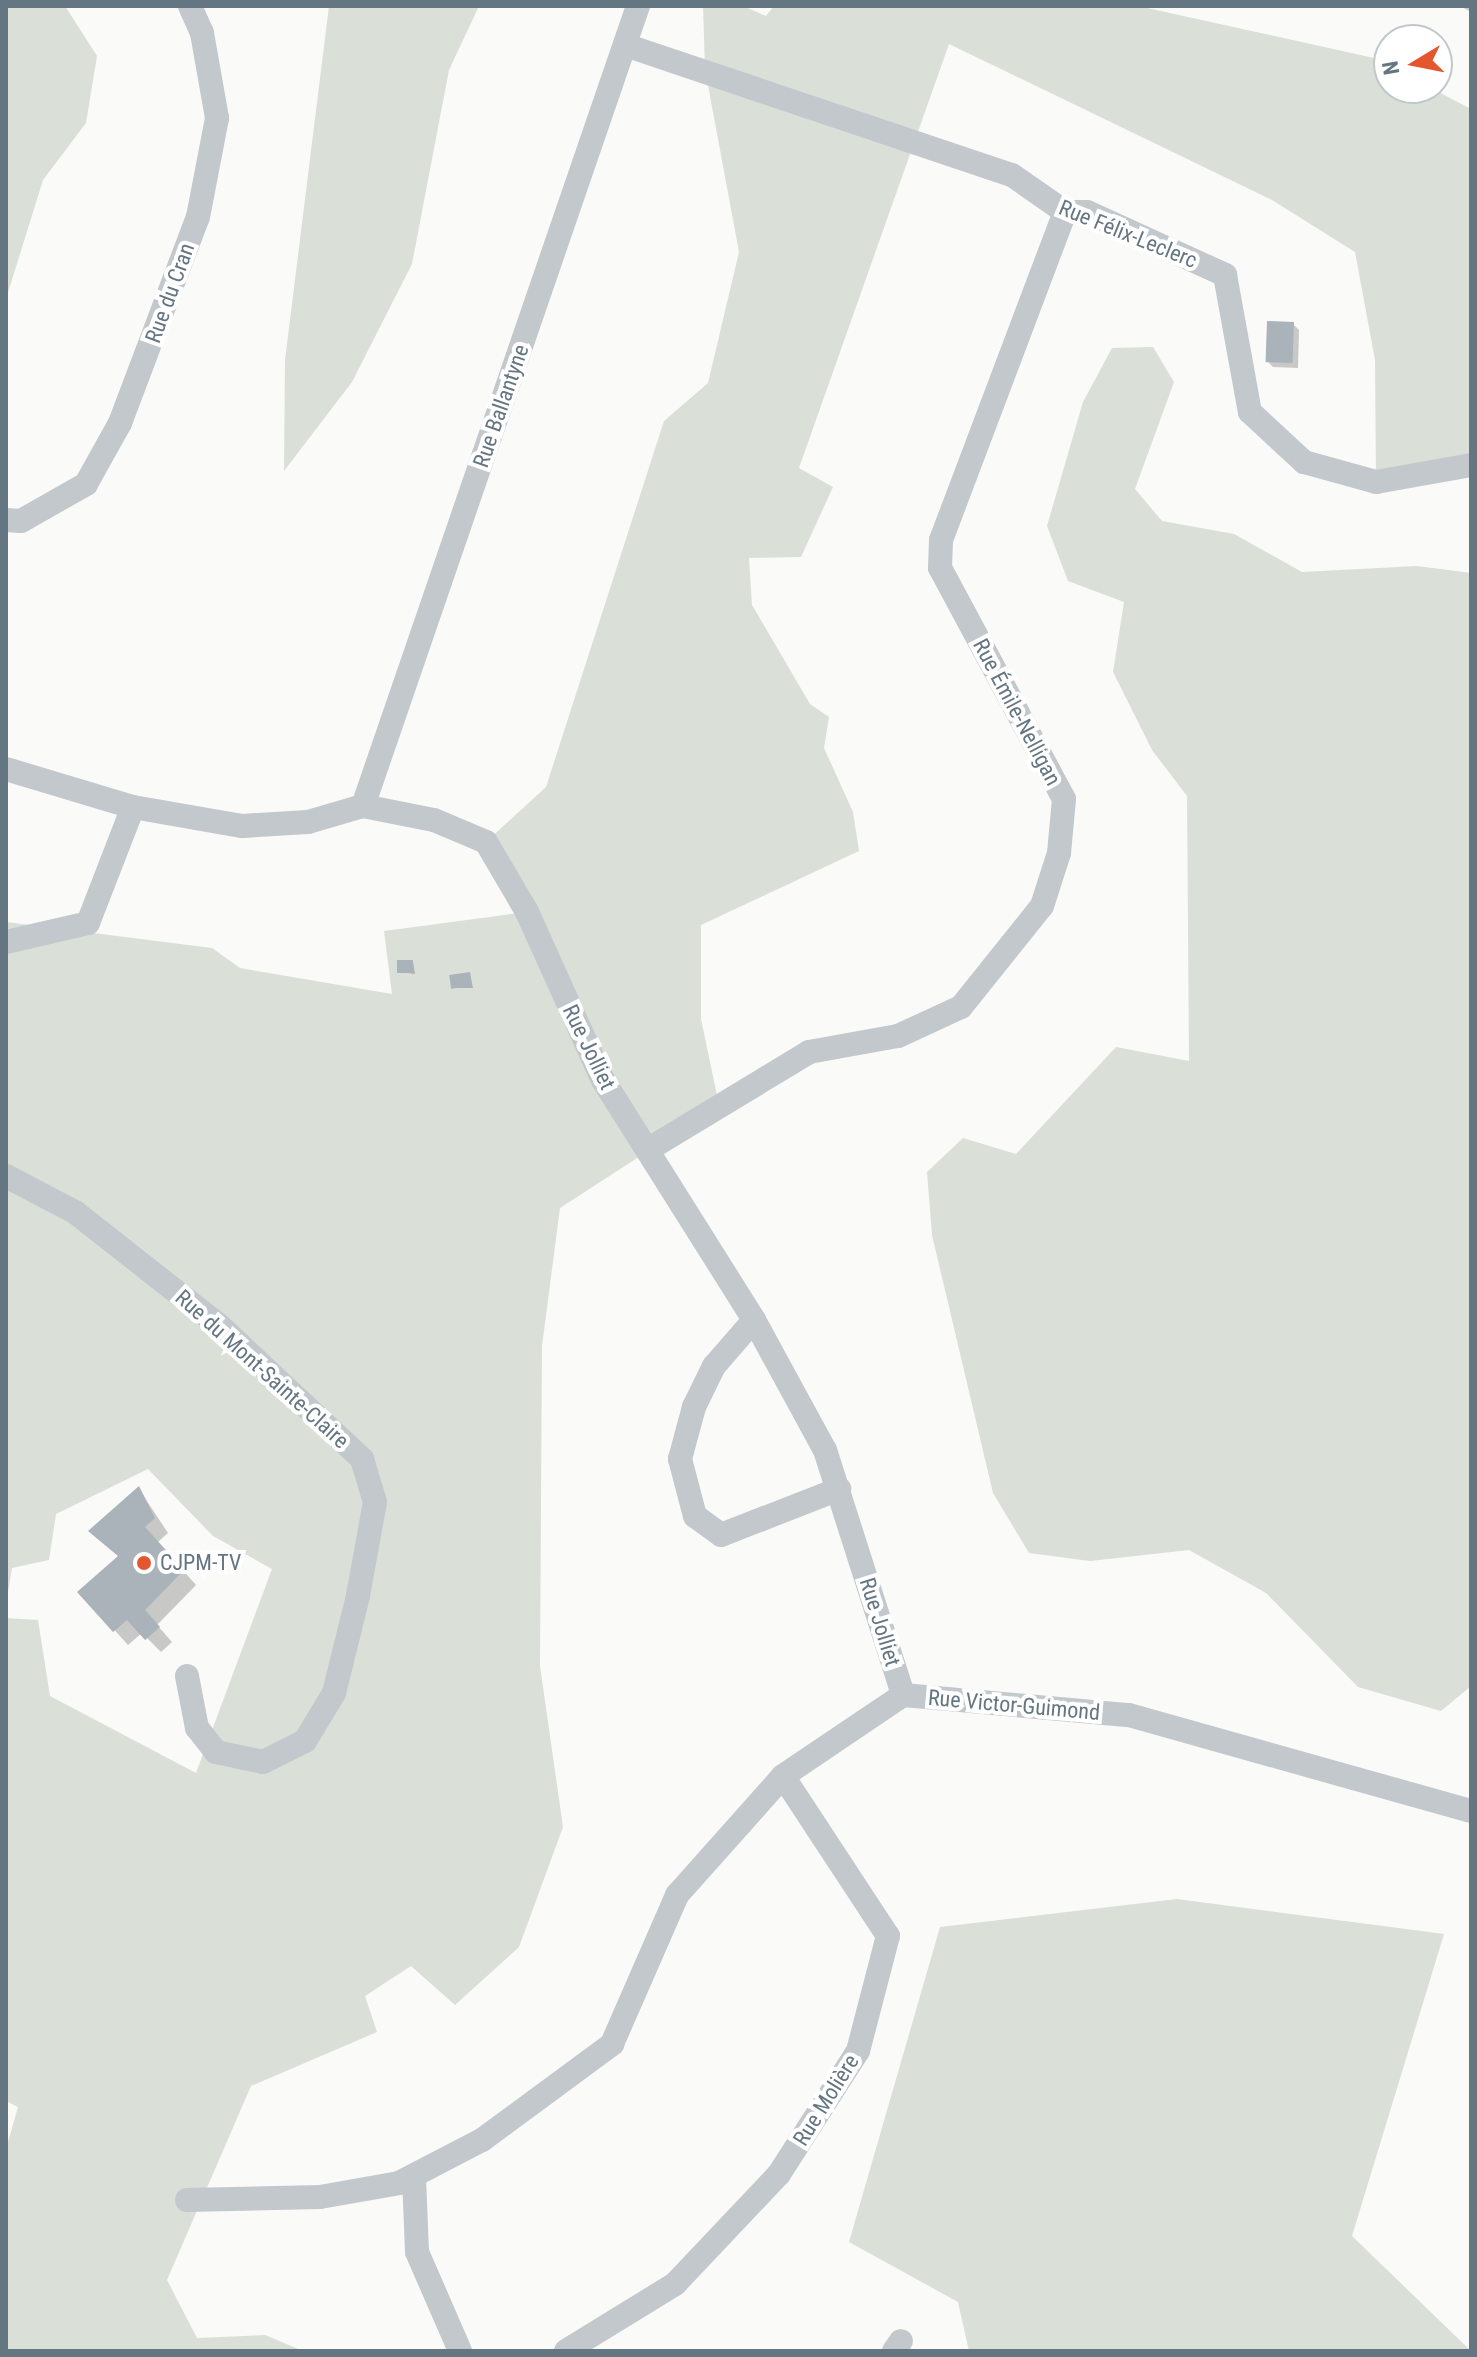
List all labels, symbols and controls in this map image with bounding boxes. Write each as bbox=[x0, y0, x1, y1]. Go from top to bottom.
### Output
north arrow bbox=[1373, 24, 1453, 104]
text: N bbox=[1377, 59, 1404, 77]
street label: Rue Félix-Leclerc bbox=[1055, 194, 1201, 274]
street label: Rue du Cran bbox=[140, 240, 200, 346]
street label: Rue Ballantyne bbox=[468, 341, 534, 471]
street label: Rue Émile-Nelligan bbox=[967, 634, 1067, 790]
street label: Rue Jolliet bbox=[557, 1000, 621, 1094]
street label: Rue du Mont-Sainte-Claire bbox=[170, 1284, 354, 1454]
place label: CJPM-TV bbox=[160, 1550, 241, 1576]
marker: CJPM-TV bbox=[135, 1554, 153, 1572]
street label: Rue Jolliet bbox=[854, 1574, 906, 1670]
street label: Rue Victor-Guimond bbox=[927, 1684, 1101, 1726]
street label: Rue Molière bbox=[788, 2050, 864, 2150]

